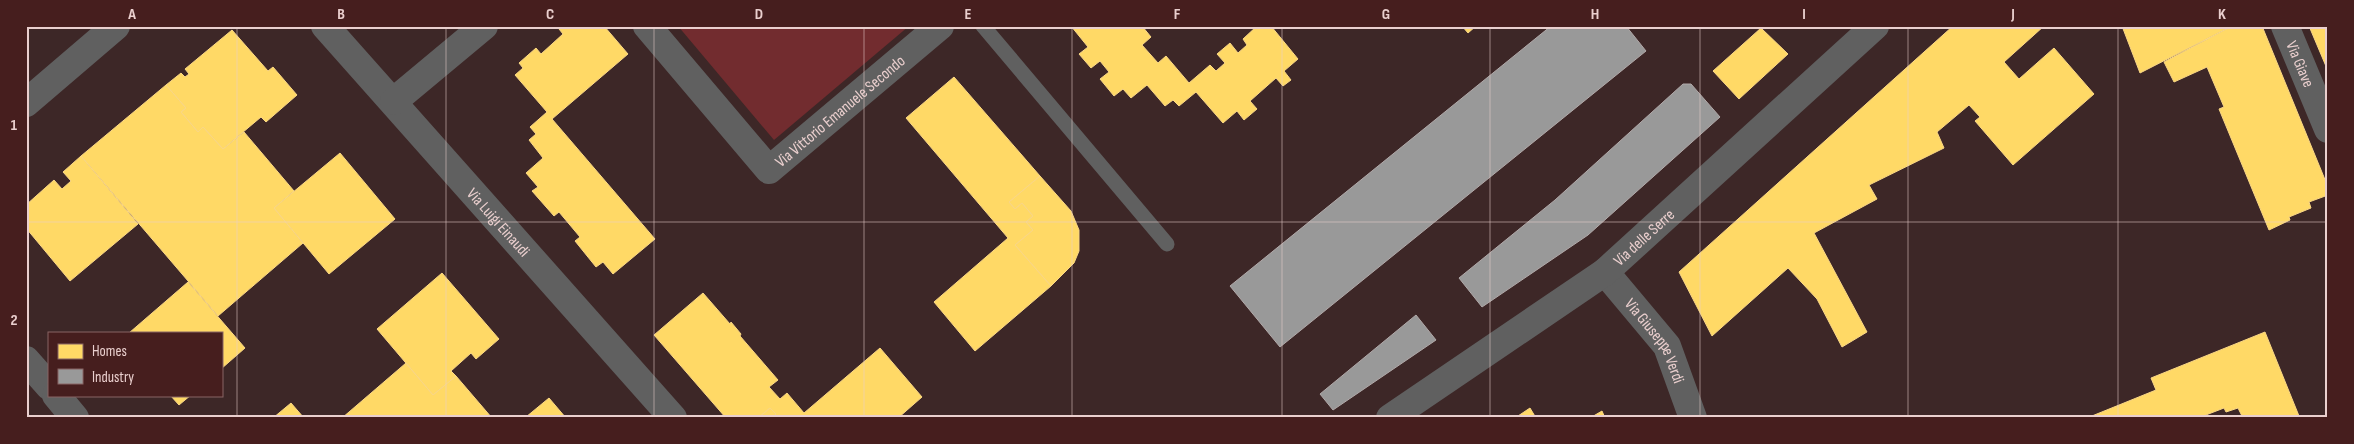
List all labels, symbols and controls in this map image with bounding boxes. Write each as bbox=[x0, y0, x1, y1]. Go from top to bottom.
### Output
text: A bbox=[127, 5, 136, 24]
text: B bbox=[337, 5, 345, 24]
text: C bbox=[546, 5, 554, 24]
text: D bbox=[755, 5, 763, 24]
text: E bbox=[965, 5, 972, 24]
text: F bbox=[1174, 5, 1181, 24]
text: G bbox=[1382, 5, 1390, 24]
text: H bbox=[1591, 5, 1599, 24]
text: I bbox=[1802, 5, 1806, 24]
text: J bbox=[2010, 5, 2015, 24]
text: K bbox=[2218, 5, 2226, 24]
street label: Via Giave bbox=[2281, 38, 2318, 90]
street label: Via Vittorio Emanuele Secondo bbox=[772, 52, 909, 172]
text: 1 bbox=[11, 116, 18, 135]
street label: Via Luigi Einaudi bbox=[462, 185, 533, 261]
street label: Via delle Serre bbox=[1610, 206, 1679, 271]
street label: Via Giuseppe Verdi bbox=[1620, 295, 1688, 386]
text: 2 bbox=[10, 311, 18, 330]
legend bbox=[48, 332, 222, 396]
text: Homes bbox=[92, 342, 127, 361]
text: Industry bbox=[92, 368, 134, 387]

